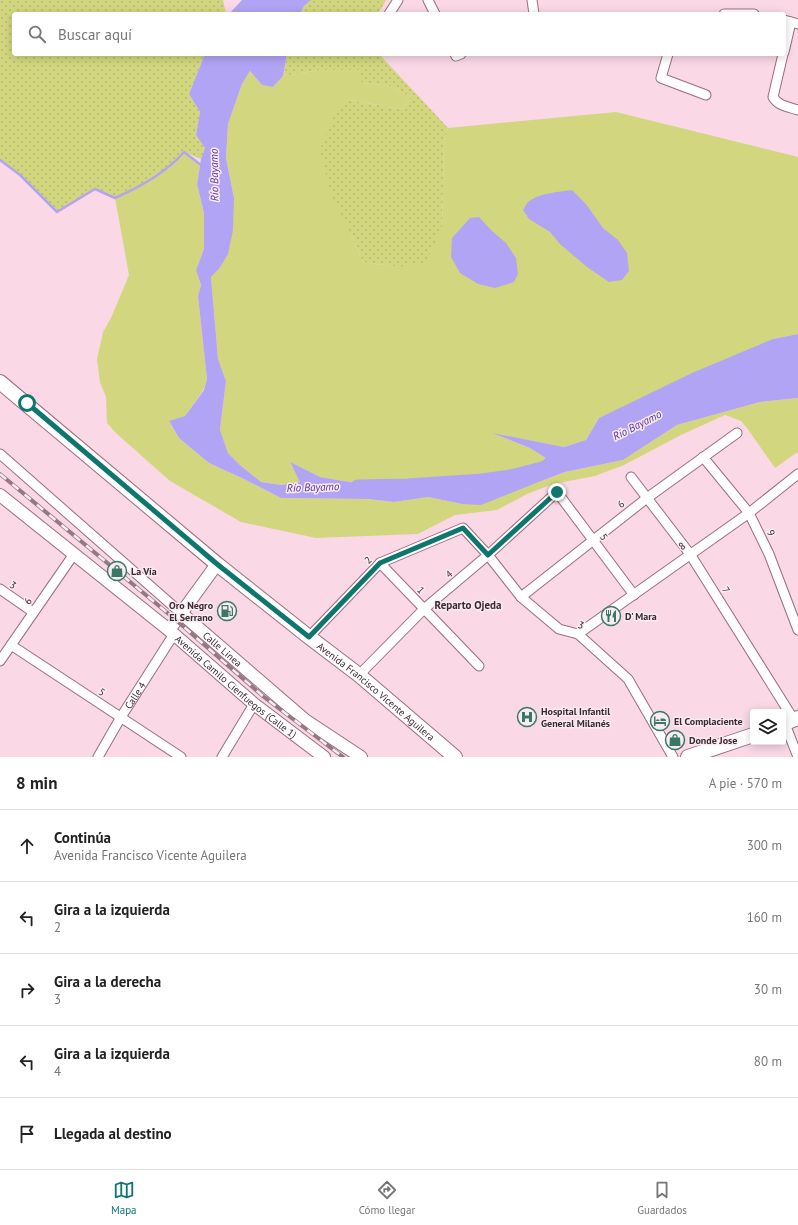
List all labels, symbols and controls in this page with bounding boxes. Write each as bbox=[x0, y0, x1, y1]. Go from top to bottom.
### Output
search box bbox=[12, 12, 786, 56]
icon: search bbox=[26, 23, 48, 45]
text: Buscar aquí bbox=[58, 25, 132, 44]
water label: Río Bayamo bbox=[207, 148, 221, 201]
route start bbox=[18, 394, 36, 412]
water label: Río Bayamo bbox=[610, 407, 664, 443]
water label: Río Bayamo bbox=[286, 479, 340, 495]
route end bbox=[548, 483, 566, 501]
street label: 6 bbox=[615, 497, 627, 511]
street label: 9 bbox=[764, 528, 778, 538]
street label: 5 bbox=[597, 531, 611, 543]
street label: 8 bbox=[676, 539, 688, 553]
street label: 2 bbox=[362, 553, 374, 567]
shop icon: La Vía bbox=[106, 560, 128, 582]
place label: La Vía bbox=[131, 565, 157, 578]
street label: 4 bbox=[443, 567, 456, 581]
street label: 3 bbox=[7, 578, 19, 592]
street label: 1 bbox=[414, 584, 428, 596]
street label: 7 bbox=[719, 584, 733, 596]
street label: 6 bbox=[21, 595, 35, 607]
district label: Reparto Ojeda bbox=[435, 598, 501, 612]
place label: Oro Negro El Serrano bbox=[169, 599, 214, 624]
fuel station icon: Oro Negro El Serrano bbox=[216, 600, 238, 622]
restaurant icon: D' Mara bbox=[600, 605, 622, 627]
place label: D' Mara bbox=[625, 610, 657, 623]
street label: 3 bbox=[576, 618, 586, 632]
street label: Calle Linea bbox=[200, 628, 245, 669]
street label: Avenida Camilo Cienfuegos (Calle 1) bbox=[173, 632, 300, 741]
street label: Avenida Francisco Vicente Aguilera bbox=[315, 639, 438, 743]
street label: Calle 4 bbox=[121, 679, 149, 711]
street label: 5 bbox=[96, 685, 108, 699]
place label: Hospital Infantil General Milanés bbox=[541, 705, 610, 730]
hospital icon: Hospital Infantil General Milanés bbox=[516, 706, 538, 728]
map controls bbox=[750, 709, 786, 745]
button: layers bbox=[750, 709, 786, 745]
hotel icon: El Complaciente bbox=[649, 710, 671, 732]
place label: El Complaciente bbox=[674, 715, 743, 728]
shop icon: Donde Jose bbox=[664, 729, 686, 751]
place label: Donde Jose bbox=[689, 734, 737, 747]
text: 8 min bbox=[16, 772, 57, 794]
text: A pie · 570 m bbox=[709, 775, 782, 792]
text: Continúa bbox=[54, 828, 111, 847]
icon: ahead bbox=[16, 835, 38, 857]
text: 300 m bbox=[747, 837, 782, 854]
text: Avenida Francisco Vicente Aguilera bbox=[54, 847, 247, 864]
text: Gira a la izquierda bbox=[54, 900, 170, 919]
icon: left bbox=[16, 907, 38, 929]
text: 160 m bbox=[747, 909, 782, 926]
text: 2 bbox=[54, 919, 61, 936]
text: Gira a la derecha bbox=[54, 972, 161, 991]
icon: right bbox=[16, 979, 38, 1001]
text: 30 m bbox=[754, 981, 782, 998]
text: 3 bbox=[54, 991, 61, 1008]
text: Gira a la izquierda bbox=[54, 1044, 170, 1063]
icon: left bbox=[16, 1051, 38, 1073]
text: 80 m bbox=[754, 1053, 782, 1070]
text: 4 bbox=[54, 1063, 61, 1080]
icon: arrive bbox=[16, 1123, 38, 1145]
text: Llegada al destino bbox=[54, 1124, 172, 1143]
tab: Mapa bbox=[111, 1179, 137, 1217]
tab: Cómo llegar bbox=[359, 1179, 415, 1217]
tab: Guardados bbox=[637, 1179, 687, 1217]

